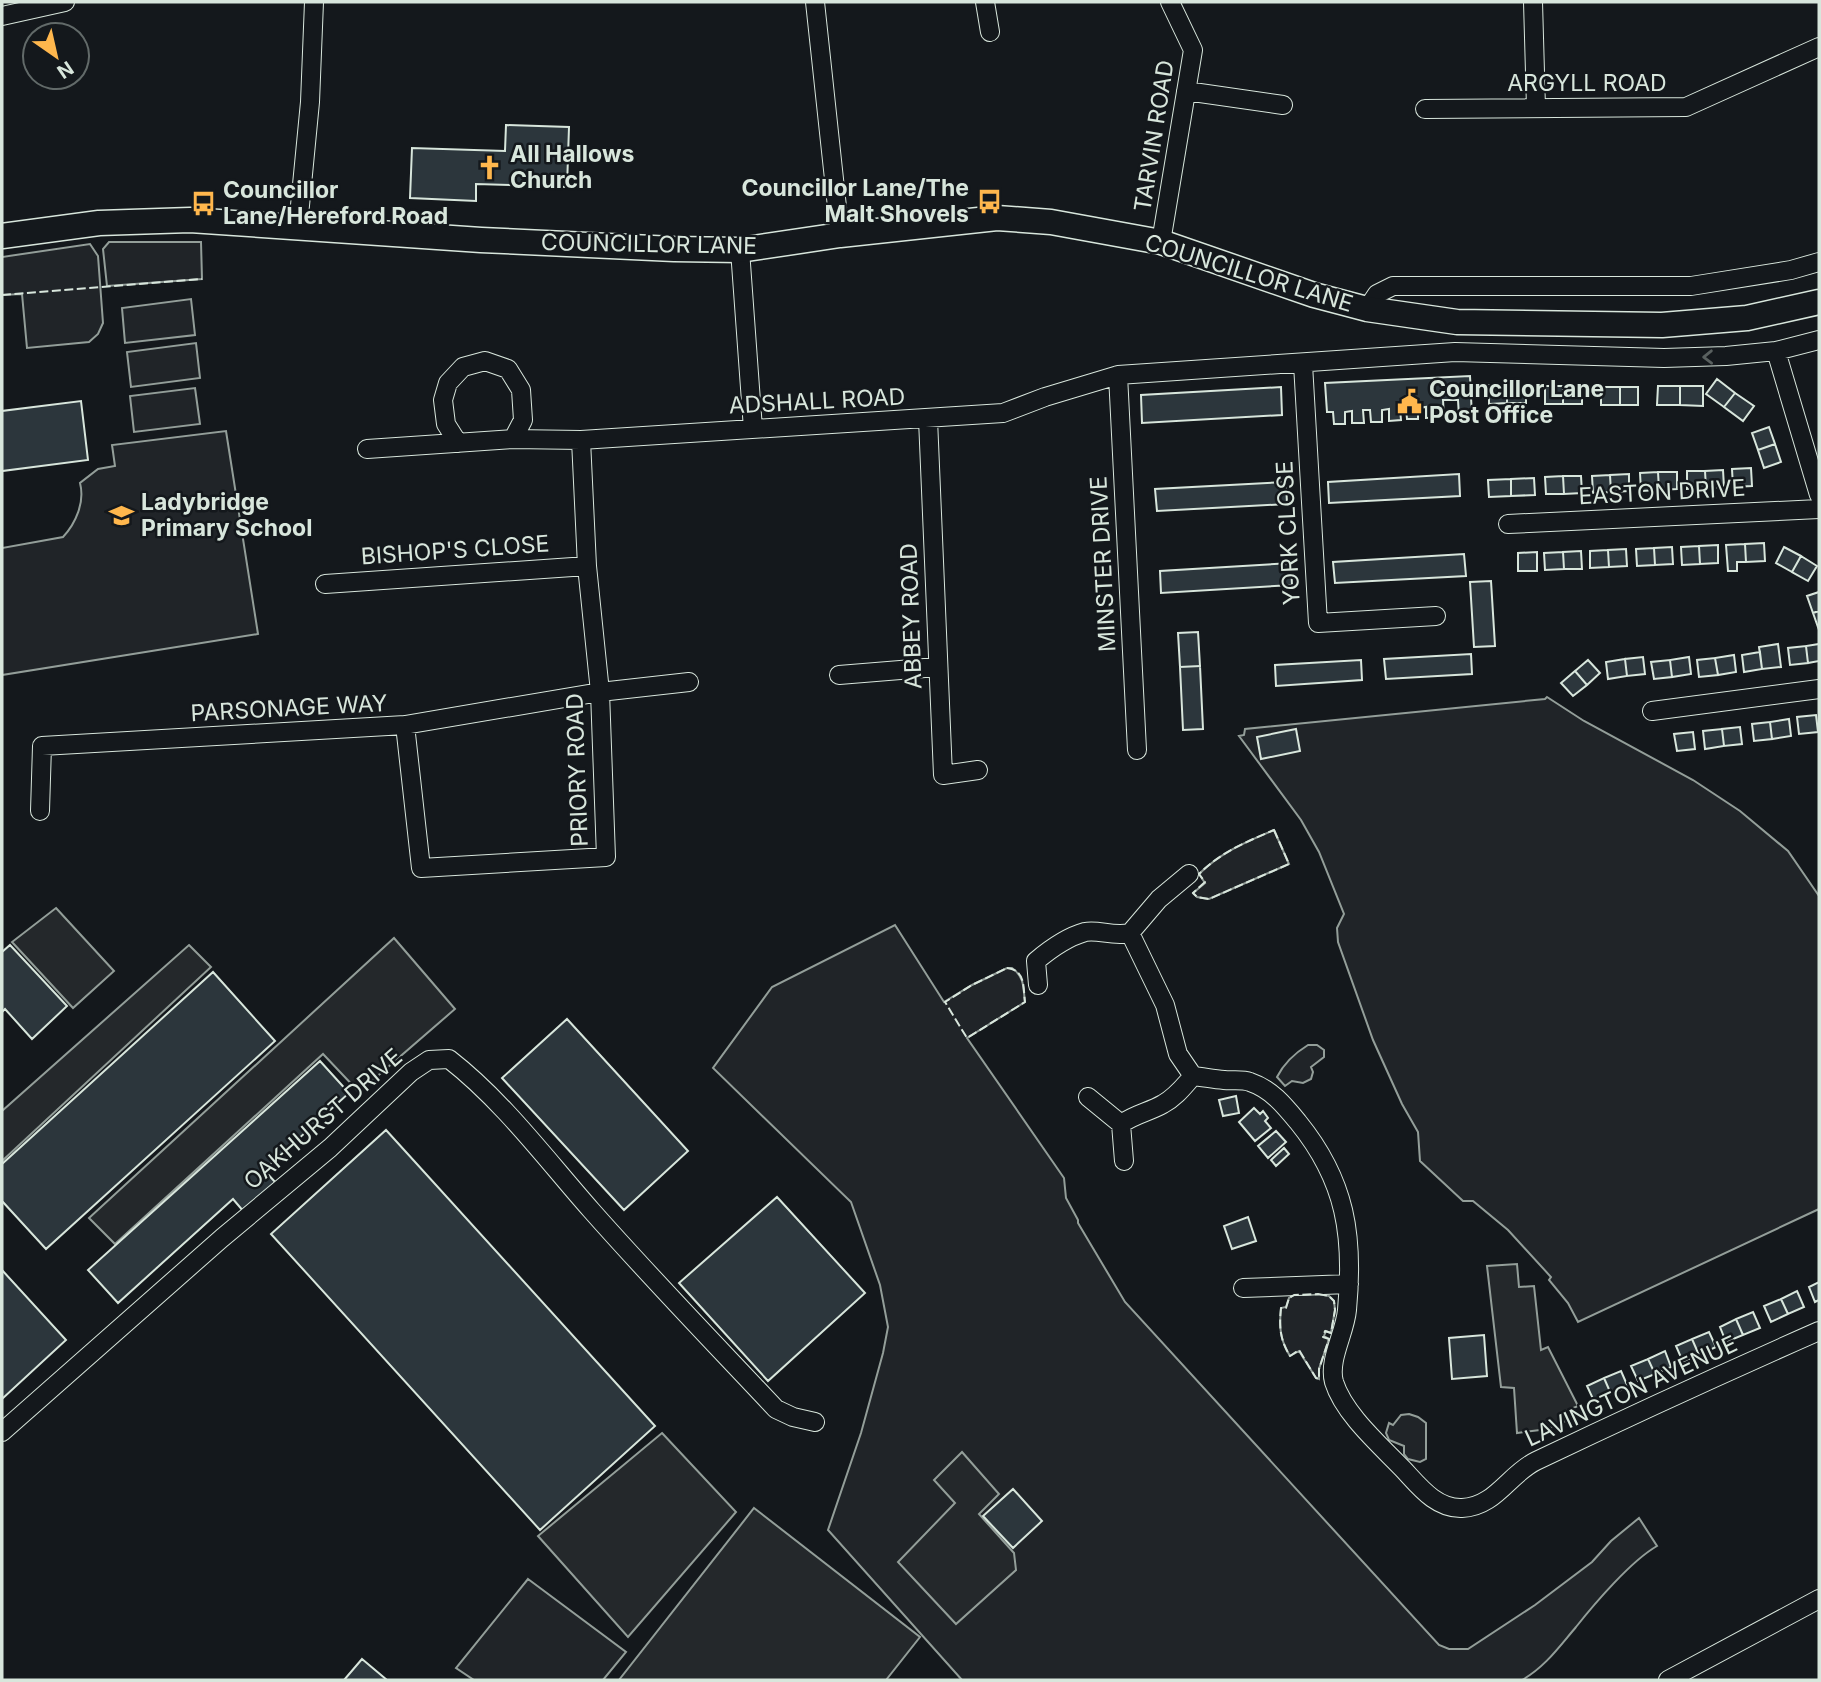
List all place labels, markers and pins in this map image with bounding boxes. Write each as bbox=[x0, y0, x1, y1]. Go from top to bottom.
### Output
place label: All Hallows Church bbox=[510, 140, 634, 194]
church icon: All Hallows Church bbox=[476, 153, 504, 181]
place label: Councillor Lane/The Malt Shovels bbox=[741, 174, 969, 228]
place label: Councillor Lane/Hereford Road bbox=[223, 176, 448, 230]
bus stop icon: Councillor Lane/The Malt Shovels bbox=[975, 187, 1003, 215]
bus stop icon: Councillor Lane/Hereford Road bbox=[189, 189, 217, 217]
place label: Councillor Lane Post Office bbox=[1429, 375, 1604, 429]
public building icon: Councillor Lane Post Office bbox=[1395, 388, 1423, 416]
place label: Ladybridge Primary School bbox=[141, 488, 312, 542]
school or university icon: Ladybridge Primary School bbox=[107, 501, 135, 529]

